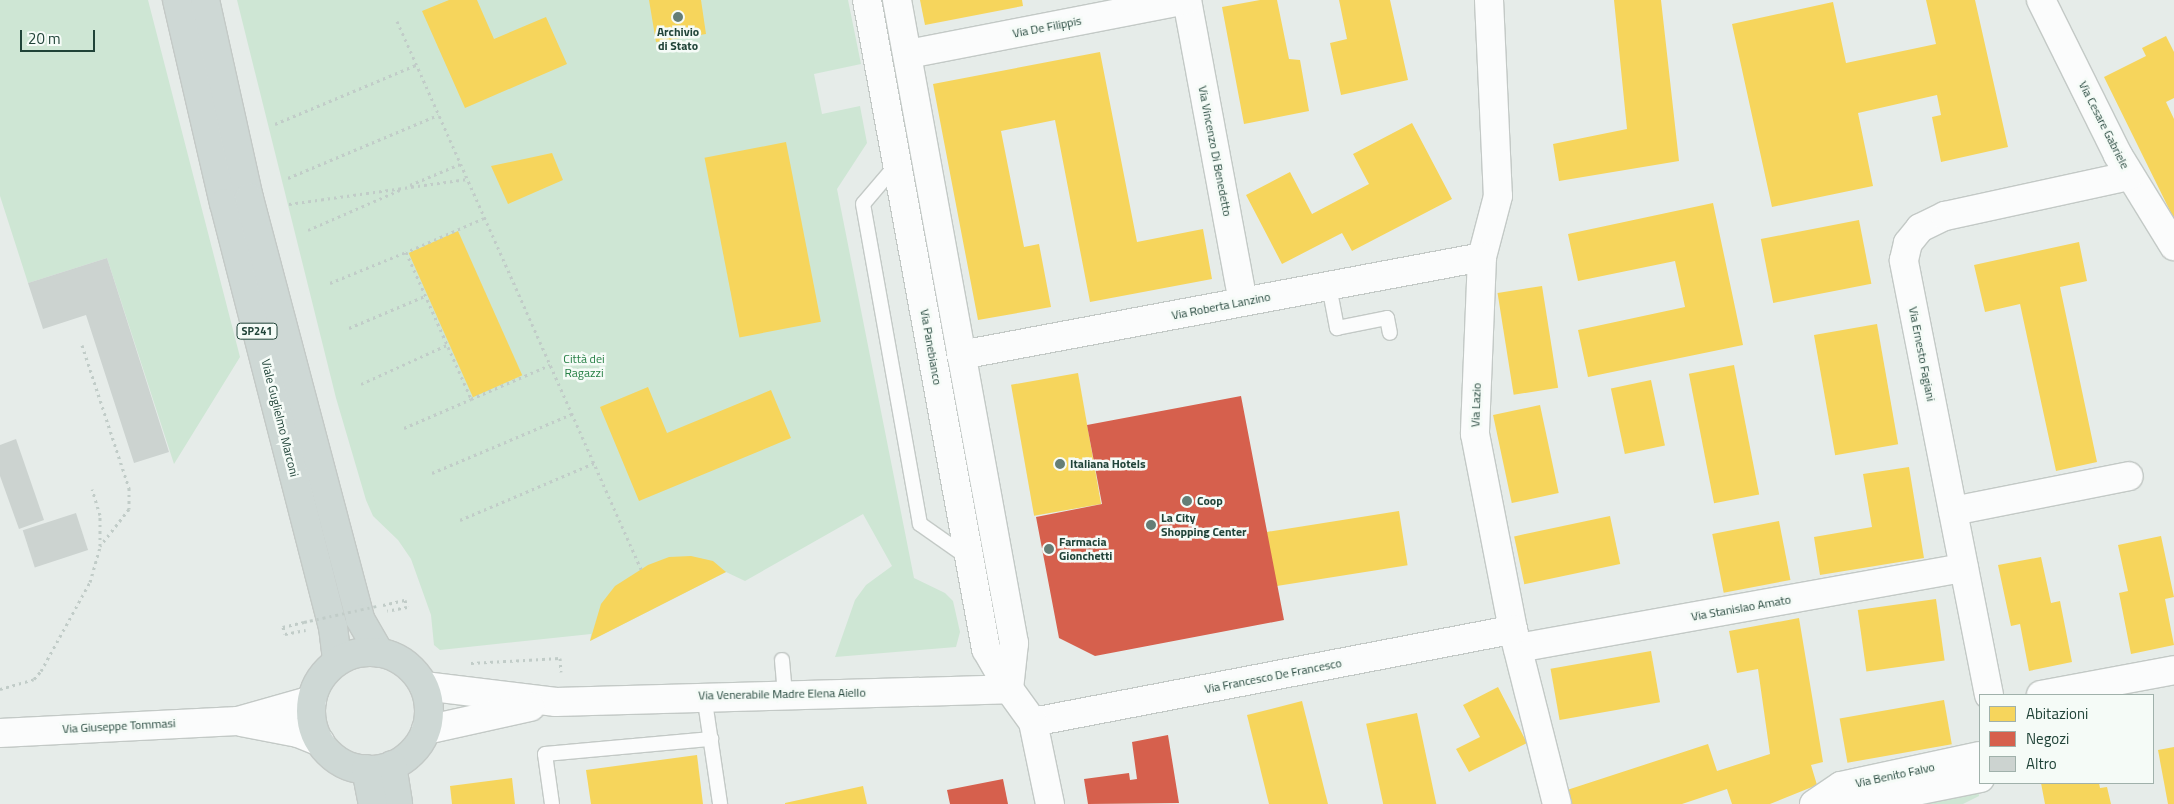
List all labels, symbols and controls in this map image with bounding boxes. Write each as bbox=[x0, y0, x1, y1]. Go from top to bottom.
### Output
marker: Archivio di Stato bbox=[672, 11, 684, 23]
street label: Via De Filippis bbox=[1011, 13, 1083, 41]
scale bar bbox=[22, 20, 98, 52]
place label: Archivio di Stato bbox=[657, 25, 699, 53]
text: 20 m bbox=[28, 27, 61, 50]
street label: Via Cesare Gabriele bbox=[2076, 79, 2132, 171]
street label: Via Vincenzo Di Benedetto bbox=[1195, 85, 1235, 217]
street label: Via Roberta Lanzino bbox=[1170, 289, 1272, 323]
street label: Via Ernesto Fagiani bbox=[1906, 305, 1938, 403]
street label: Via Panebianco bbox=[917, 308, 945, 386]
road number: SP241 bbox=[236, 322, 278, 340]
park label: Città dei Ragazzi bbox=[563, 352, 605, 380]
street label: Viale Guglielmo Marconi bbox=[258, 358, 302, 478]
street label: Via Lazio bbox=[1468, 383, 1484, 427]
place label: Italiana Hotels bbox=[1070, 457, 1146, 471]
marker: Italiana Hotels bbox=[1054, 458, 1066, 470]
place label: Coop bbox=[1197, 494, 1223, 508]
marker: Coop bbox=[1181, 495, 1193, 507]
place label: La City Shopping Center bbox=[1161, 511, 1247, 539]
marker: La City Shopping Center bbox=[1145, 519, 1157, 531]
place label: Farmacia Gionchetti bbox=[1059, 535, 1112, 563]
marker: Farmacia Gionchetti bbox=[1043, 543, 1055, 555]
street label: Via Stanislao Amato bbox=[1690, 592, 1792, 624]
street label: Via Francesco De Francesco bbox=[1203, 656, 1343, 696]
street label: Via Venerabile Madre Elena Aiello bbox=[698, 685, 866, 703]
legend bbox=[1979, 694, 2154, 784]
text: Abitazioni bbox=[2026, 702, 2088, 725]
street label: Via Giuseppe Tommasi bbox=[62, 716, 176, 736]
text: Negozi bbox=[2026, 727, 2069, 750]
text: Altro bbox=[2026, 752, 2057, 775]
street label: Via Benito Falvo bbox=[1854, 760, 1936, 790]

